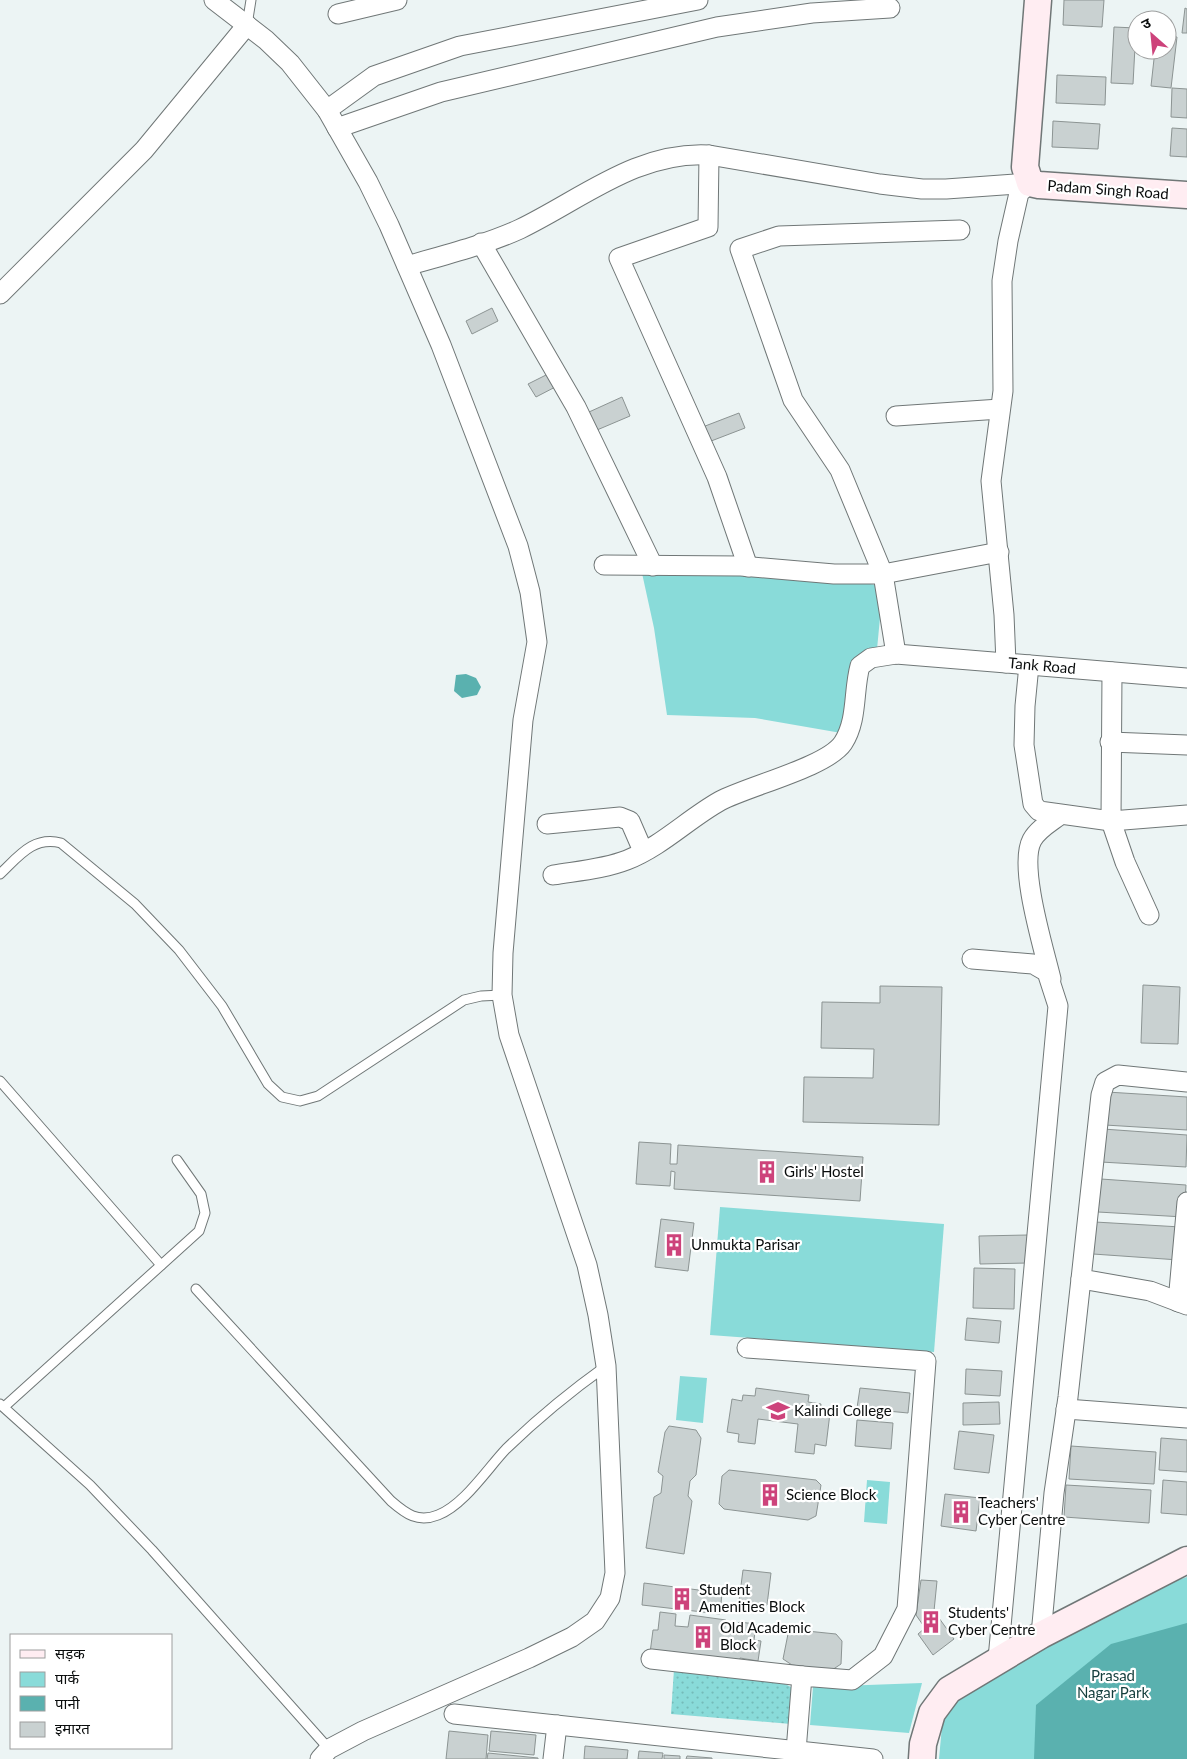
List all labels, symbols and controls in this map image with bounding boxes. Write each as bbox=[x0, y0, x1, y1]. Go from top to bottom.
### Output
north arrow bbox=[1127, 10, 1177, 60]
text: उ bbox=[1138, 13, 1154, 32]
street label: Padam Singh Road bbox=[1047, 176, 1169, 202]
street label: Tank Road bbox=[1008, 653, 1077, 677]
building icon: Girls' Hostel bbox=[754, 1159, 780, 1185]
place label: Girls' Hostel bbox=[784, 1162, 864, 1180]
building icon: Unmukta Parisar bbox=[661, 1232, 687, 1258]
place label: Unmukta Parisar bbox=[691, 1235, 800, 1253]
school or university icon: Kalindi College bbox=[765, 1398, 791, 1424]
place label: Kalindi College bbox=[794, 1401, 892, 1419]
building icon: Science Block bbox=[757, 1482, 783, 1508]
place label: Science Block bbox=[786, 1485, 877, 1503]
place label: Teachers' Cyber Centre bbox=[978, 1493, 1065, 1528]
building icon: Teachers' Cyber Centre bbox=[948, 1499, 974, 1525]
place label: Student Amenities Block bbox=[699, 1580, 806, 1615]
building icon: Student Amenities Block bbox=[669, 1586, 695, 1612]
place label: Students' Cyber Centre bbox=[948, 1603, 1035, 1638]
building icon: Students' Cyber Centre bbox=[918, 1609, 944, 1635]
place label: Old Academic Block bbox=[720, 1618, 811, 1653]
building icon: Old Academic Block bbox=[690, 1624, 716, 1650]
legend bbox=[10, 1634, 172, 1749]
text: सड़क bbox=[55, 1644, 85, 1662]
park label: Prasad Nagar Park bbox=[1077, 1666, 1149, 1701]
text: पार्क bbox=[55, 1669, 79, 1687]
text: पानी bbox=[55, 1694, 81, 1712]
text: इमारत bbox=[55, 1719, 90, 1737]

